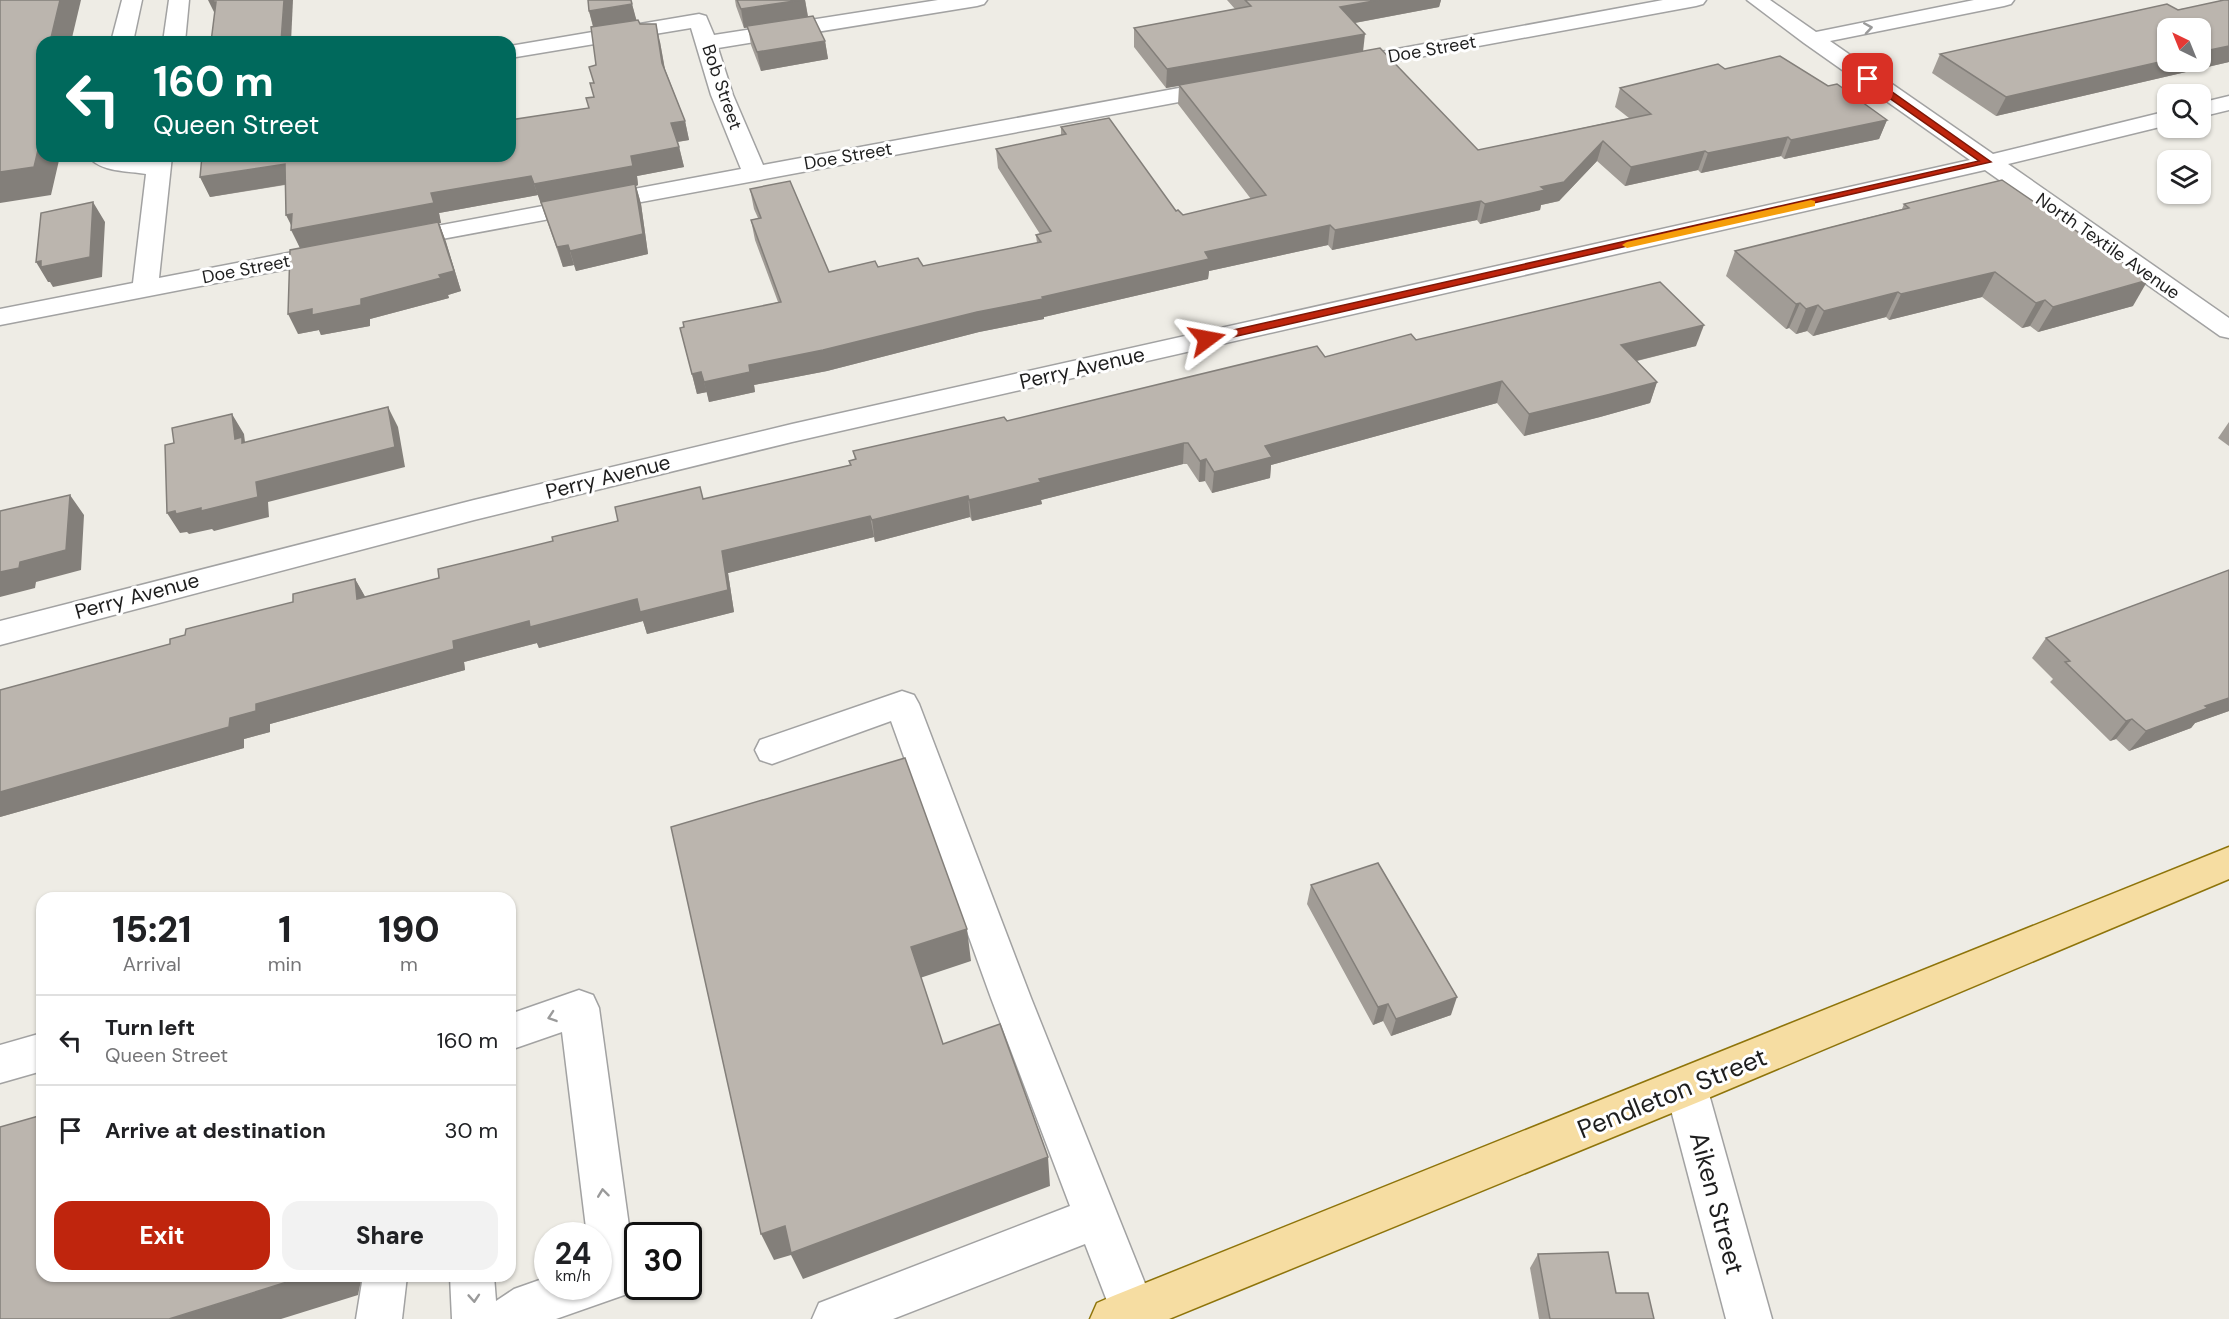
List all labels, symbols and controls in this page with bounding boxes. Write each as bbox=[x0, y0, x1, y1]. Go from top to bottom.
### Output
north arrow bbox=[2157, 18, 2211, 72]
map controls bbox=[2157, 18, 2211, 204]
one-way arrow bbox=[1864, 22, 1873, 34]
street label: Doe Street bbox=[1386, 29, 1478, 69]
street label: Bob Street bbox=[696, 41, 748, 133]
pin bbox=[1842, 53, 1893, 104]
text: 160 m bbox=[153, 54, 274, 109]
icon: left bbox=[54, 60, 132, 138]
icon: arrive bbox=[1851, 62, 1884, 95]
button: search bbox=[2157, 84, 2211, 138]
text: Queen Street bbox=[153, 107, 319, 142]
street label: Doe Street bbox=[802, 136, 894, 176]
button: layers bbox=[2157, 150, 2211, 204]
street label: North Textile Avenue bbox=[2031, 187, 2185, 305]
street label: Doe Street bbox=[200, 249, 292, 289]
position arrow bbox=[1175, 307, 1239, 371]
street label: Perry Avenue bbox=[1017, 340, 1147, 396]
street label: Perry Avenue bbox=[543, 448, 673, 506]
street label: Perry Avenue bbox=[72, 566, 202, 626]
text: 15:21 bbox=[112, 906, 191, 953]
text: 1 bbox=[278, 906, 291, 953]
text: 190 bbox=[378, 906, 440, 953]
text: Arrival bbox=[123, 951, 181, 977]
text: min bbox=[268, 951, 302, 977]
text: m bbox=[400, 951, 418, 977]
one-way arrow bbox=[547, 1010, 557, 1023]
text: Turn left bbox=[105, 1013, 195, 1042]
icon: left bbox=[54, 1024, 87, 1057]
text: 160 m bbox=[437, 1026, 498, 1055]
street label: Pendleton Street bbox=[1572, 1040, 1772, 1146]
text: Queen Street bbox=[105, 1042, 228, 1068]
icon: arrive bbox=[54, 1114, 87, 1147]
text: Arrive at destination bbox=[105, 1116, 326, 1145]
text: 30 m bbox=[444, 1116, 498, 1145]
street label: Aiken Street bbox=[1682, 1128, 1752, 1278]
one-way arrow bbox=[597, 1189, 609, 1198]
button: Exit bbox=[54, 1201, 270, 1270]
button: Share bbox=[282, 1201, 498, 1270]
speed limit sign: 30 bbox=[624, 1222, 702, 1300]
text: 24 bbox=[555, 1234, 591, 1273]
text: km/h bbox=[555, 1266, 591, 1286]
one-way arrow bbox=[467, 1293, 480, 1302]

